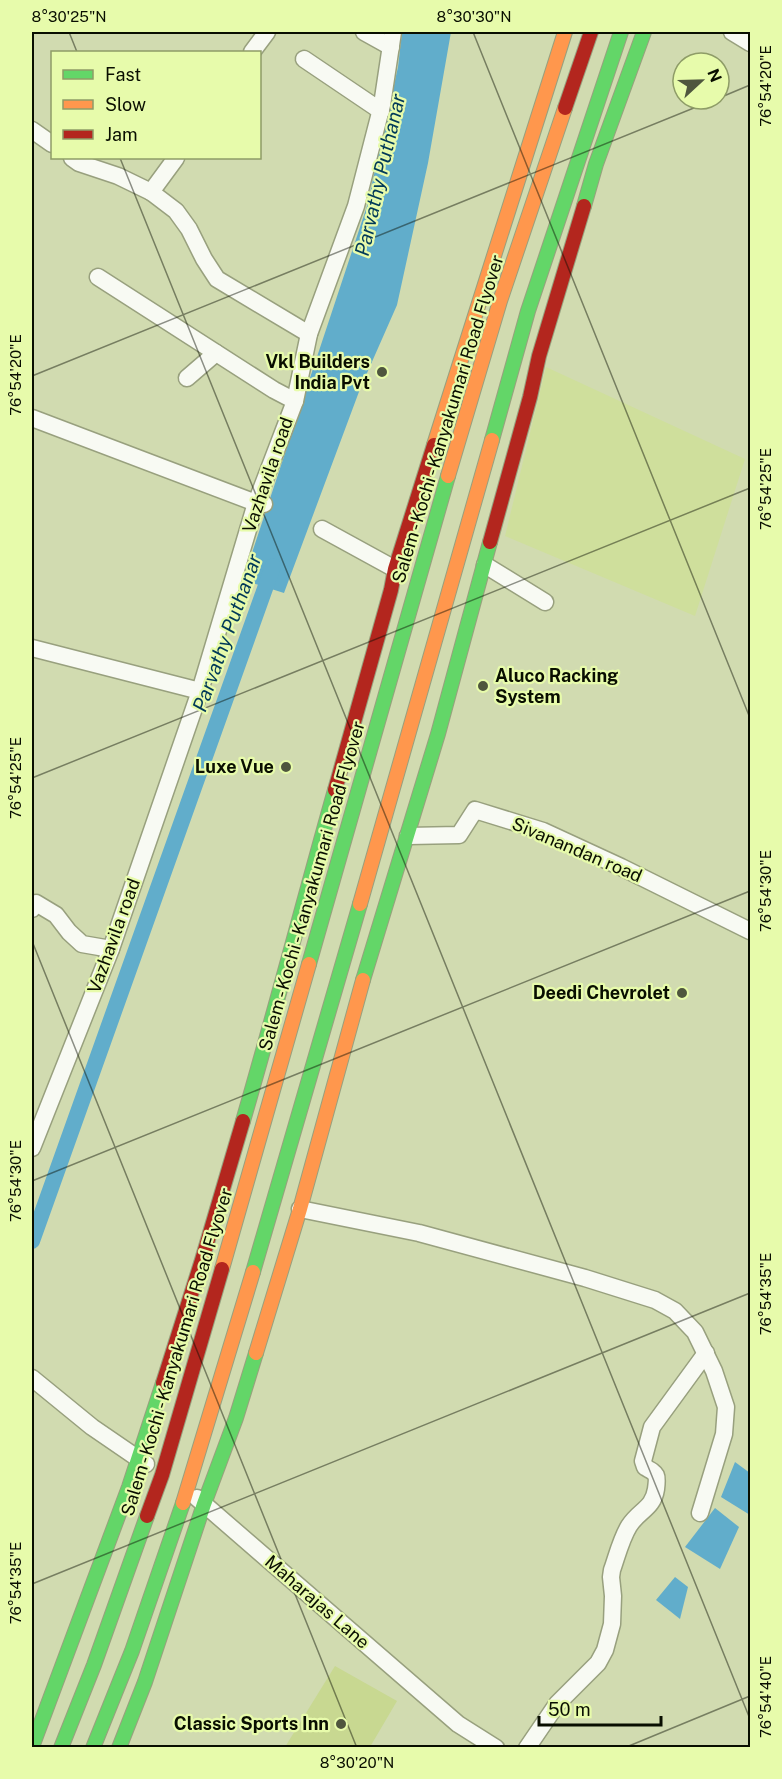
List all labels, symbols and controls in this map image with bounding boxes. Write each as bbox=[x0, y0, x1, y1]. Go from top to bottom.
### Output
text: 8°30'25"N bbox=[31, 8, 107, 25]
text: 8°30'30"N bbox=[436, 8, 512, 25]
text: 76°54'20"E bbox=[757, 45, 774, 127]
legend bbox=[51, 51, 261, 159]
north arrow bbox=[671, 51, 731, 111]
text: Fast bbox=[105, 64, 141, 85]
text: N bbox=[703, 66, 726, 85]
water label: Parvathy Puthanar bbox=[350, 91, 410, 258]
text: Slow bbox=[105, 94, 146, 115]
text: Jam bbox=[105, 124, 138, 145]
street label: Salem - Kochi - Kanyakumari Road Flyover bbox=[387, 252, 508, 585]
text: 76°54'20"E bbox=[7, 334, 24, 416]
place label: Vkl Builders India Pvt bbox=[265, 351, 370, 393]
marker: Vkl Builders India Pvt bbox=[375, 365, 389, 379]
street label: Vazhavila road bbox=[238, 414, 297, 535]
text: 76°54'25"E bbox=[757, 448, 774, 530]
water label: Parvathy Puthanar bbox=[187, 551, 267, 715]
place label: Aluco Racking System bbox=[495, 665, 618, 707]
marker: Aluco Racking System bbox=[476, 679, 490, 693]
street label: Salem - Kochi - Kanyakumari Road Flyover bbox=[254, 719, 369, 1053]
text: 76°54'25"E bbox=[7, 737, 24, 819]
place label: Luxe Vue bbox=[195, 756, 274, 777]
marker: Luxe Vue bbox=[279, 760, 293, 774]
street label: Sivanandan road bbox=[509, 813, 645, 886]
text: 76°54'30"E bbox=[757, 850, 774, 932]
street label: Vazhavila road bbox=[83, 875, 144, 996]
place label: Deedi Chevrolet bbox=[533, 982, 670, 1003]
marker: Deedi Chevrolet bbox=[675, 986, 689, 1000]
text: 76°54'30"E bbox=[7, 1140, 24, 1222]
street label: Salem - Kochi - Kanyakumari Road Flyover bbox=[116, 1185, 237, 1518]
text: 76°54'35"E bbox=[757, 1253, 774, 1335]
text: 76°54'35"E bbox=[7, 1542, 24, 1624]
street label: Maharajas Lane bbox=[261, 1551, 374, 1653]
text: 76°54'40"E bbox=[757, 1656, 774, 1738]
scale bar bbox=[539, 1689, 660, 1727]
text: 50 m bbox=[548, 1699, 591, 1720]
place label: Classic Sports Inn bbox=[174, 1713, 329, 1734]
marker: Classic Sports Inn bbox=[334, 1717, 348, 1731]
text: 8°30'20"N bbox=[320, 1754, 394, 1771]

